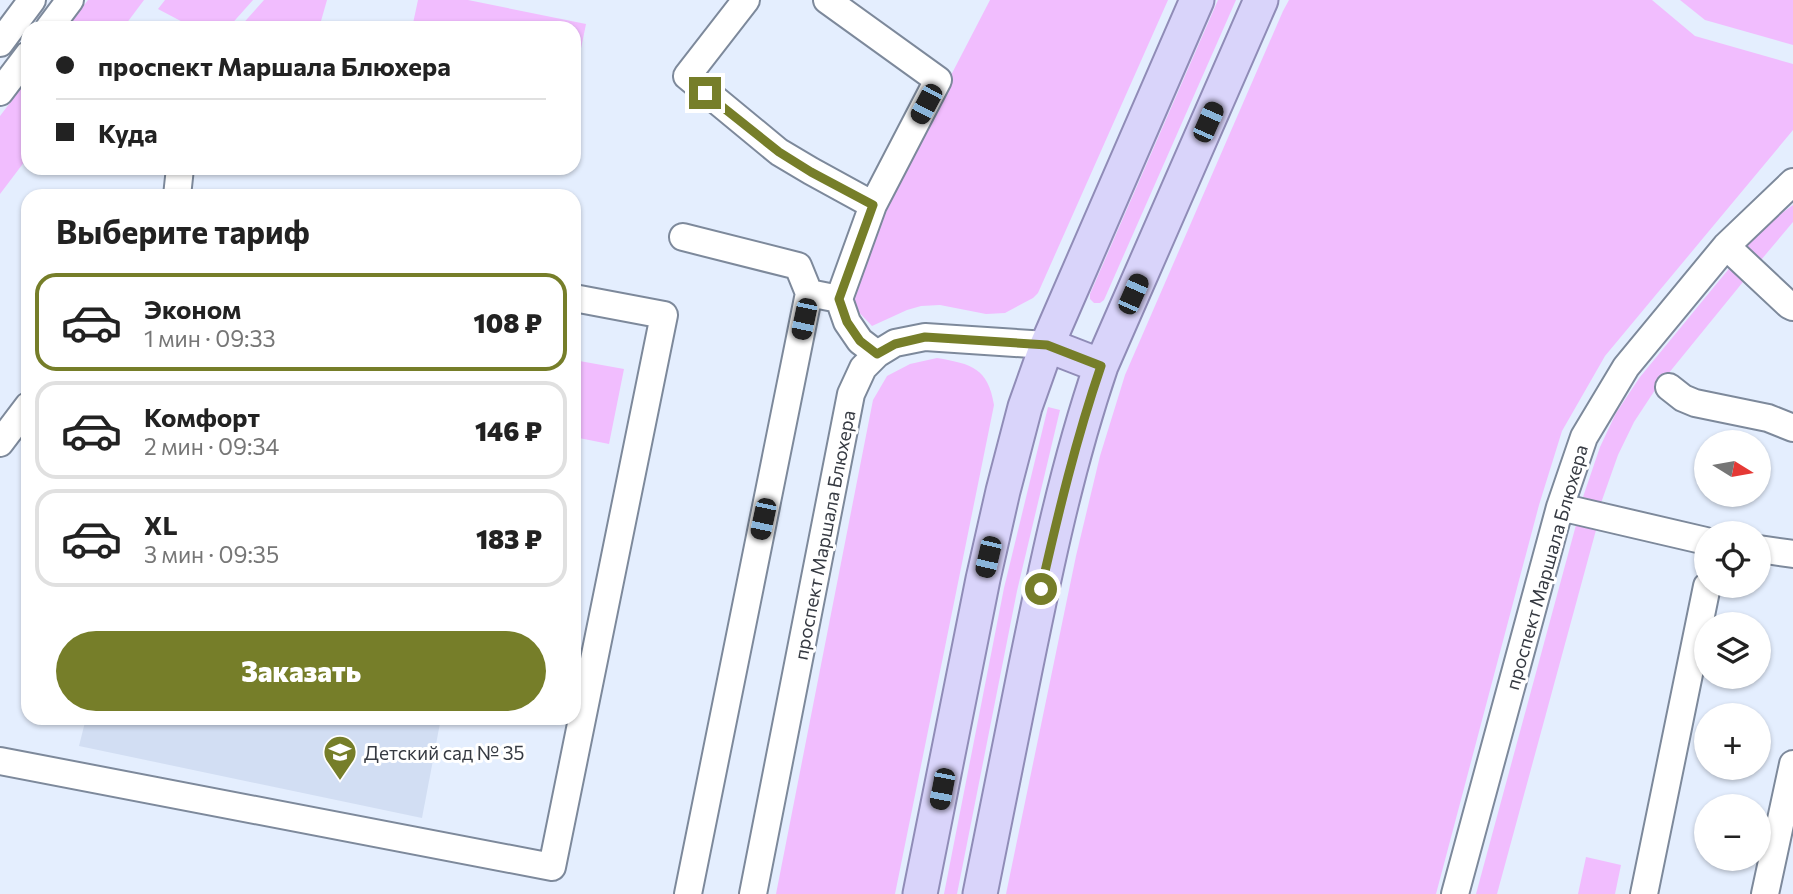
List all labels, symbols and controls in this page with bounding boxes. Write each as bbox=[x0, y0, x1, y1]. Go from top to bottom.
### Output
text: проспект Маршала Блюхера bbox=[98, 50, 451, 81]
route end bbox=[689, 77, 721, 109]
car bbox=[907, 81, 946, 127]
car bbox=[1190, 99, 1227, 145]
text: Куда bbox=[98, 117, 158, 148]
text: Выберите тариф bbox=[56, 211, 310, 251]
car bbox=[1115, 271, 1152, 317]
icon: car bbox=[60, 291, 123, 354]
text: Эконом bbox=[144, 293, 241, 324]
car bbox=[790, 296, 819, 342]
text: 108 ₽ bbox=[474, 307, 542, 338]
text: 1 мин · 09:33 bbox=[144, 324, 276, 352]
icon: car bbox=[60, 399, 123, 462]
text: Комфорт bbox=[144, 401, 260, 432]
street label: проспект Маршала Блюхера bbox=[788, 408, 860, 662]
text: 146 ₽ bbox=[475, 415, 542, 446]
north arrow bbox=[1694, 430, 1771, 508]
map controls bbox=[1694, 430, 1771, 871]
text: 2 мин · 09:34 bbox=[144, 432, 279, 460]
street label: проспект Маршала Блюхера bbox=[1500, 442, 1592, 692]
car bbox=[749, 496, 778, 542]
icon: car bbox=[60, 507, 123, 570]
text: XL bbox=[144, 509, 178, 540]
button: locate bbox=[1694, 521, 1771, 598]
text: 183 ₽ bbox=[476, 523, 542, 554]
car bbox=[974, 534, 1003, 580]
text: 3 мин · 09:35 bbox=[144, 540, 279, 568]
route start bbox=[1025, 573, 1057, 605]
button: layers bbox=[1694, 612, 1771, 689]
button: Заказать bbox=[56, 631, 546, 711]
button: + bbox=[1694, 703, 1771, 780]
school or university icon: Детский сад № 35 bbox=[321, 733, 359, 782]
place label: Детский сад № 35 bbox=[364, 741, 524, 764]
car bbox=[928, 766, 957, 812]
button: − bbox=[1694, 794, 1771, 871]

